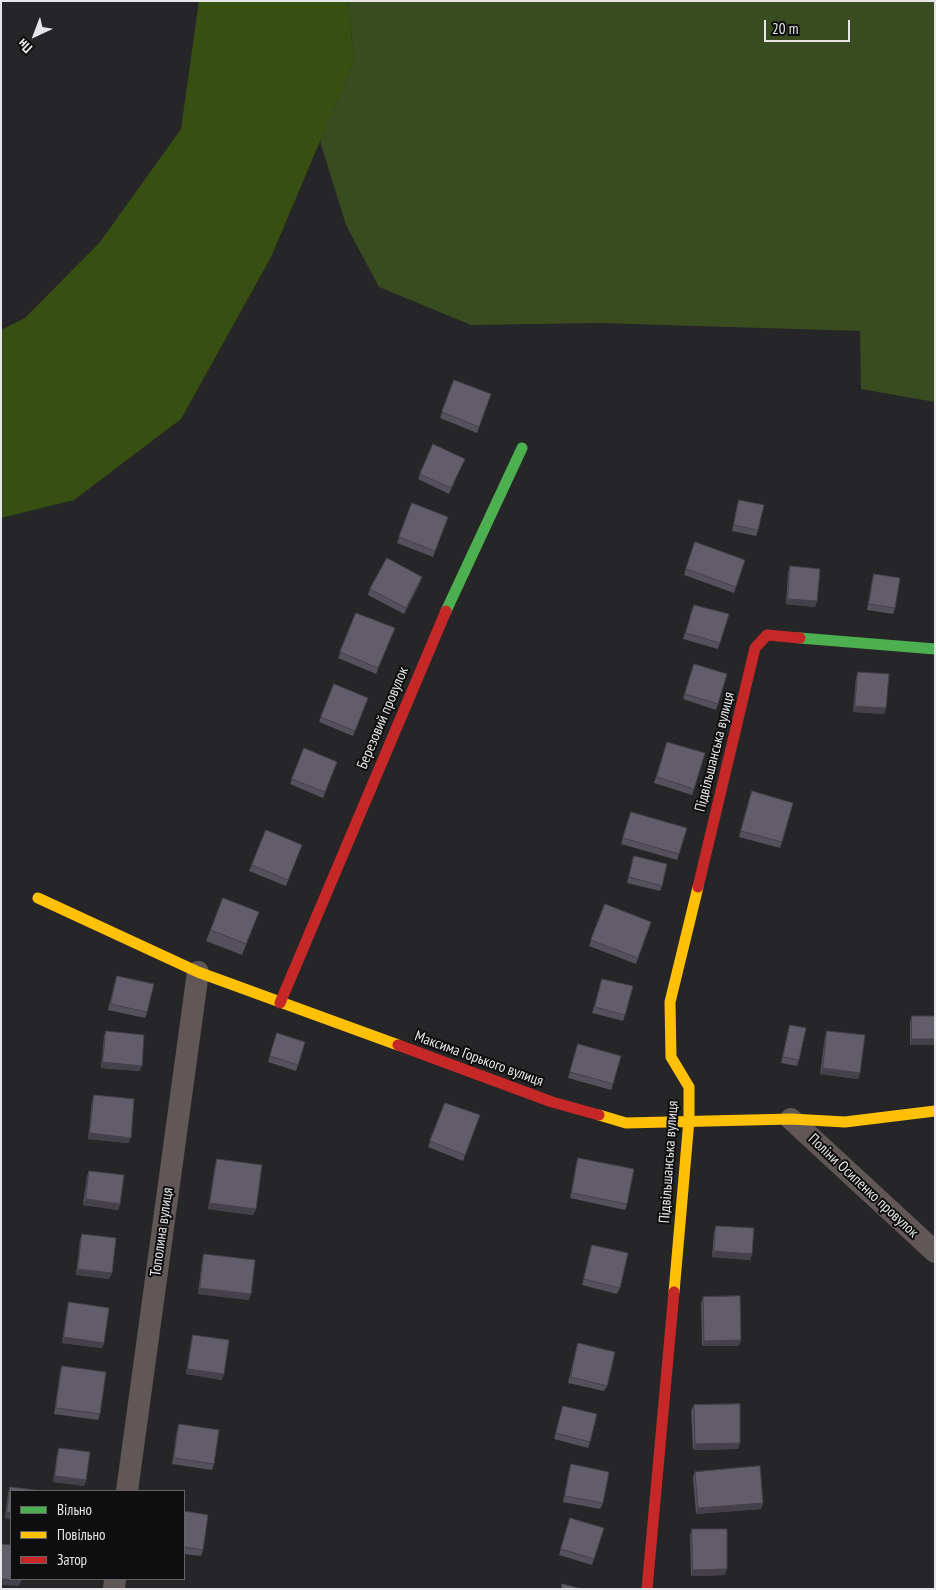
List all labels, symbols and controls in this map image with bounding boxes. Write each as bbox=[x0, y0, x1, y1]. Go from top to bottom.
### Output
north arrow bbox=[10, 10, 60, 60]
scale bar bbox=[766, 10, 852, 42]
text: 20 m bbox=[772, 19, 798, 38]
text: Пн bbox=[14, 35, 36, 57]
street label: Березовий провулок bbox=[353, 664, 413, 772]
street label: Підвільшанська вулиця bbox=[691, 690, 739, 814]
street label: Максима Горького вулиця bbox=[412, 1027, 546, 1091]
street label: Підвільшанська вулиця bbox=[656, 1100, 682, 1224]
street label: Поліни Осипенко провулок bbox=[804, 1130, 922, 1242]
street label: Тополина вулиця bbox=[147, 1186, 177, 1278]
legend bbox=[10, 1490, 185, 1580]
text: Вільно bbox=[57, 1500, 92, 1519]
text: Повільно bbox=[57, 1525, 105, 1544]
text: Затор bbox=[57, 1550, 87, 1569]

